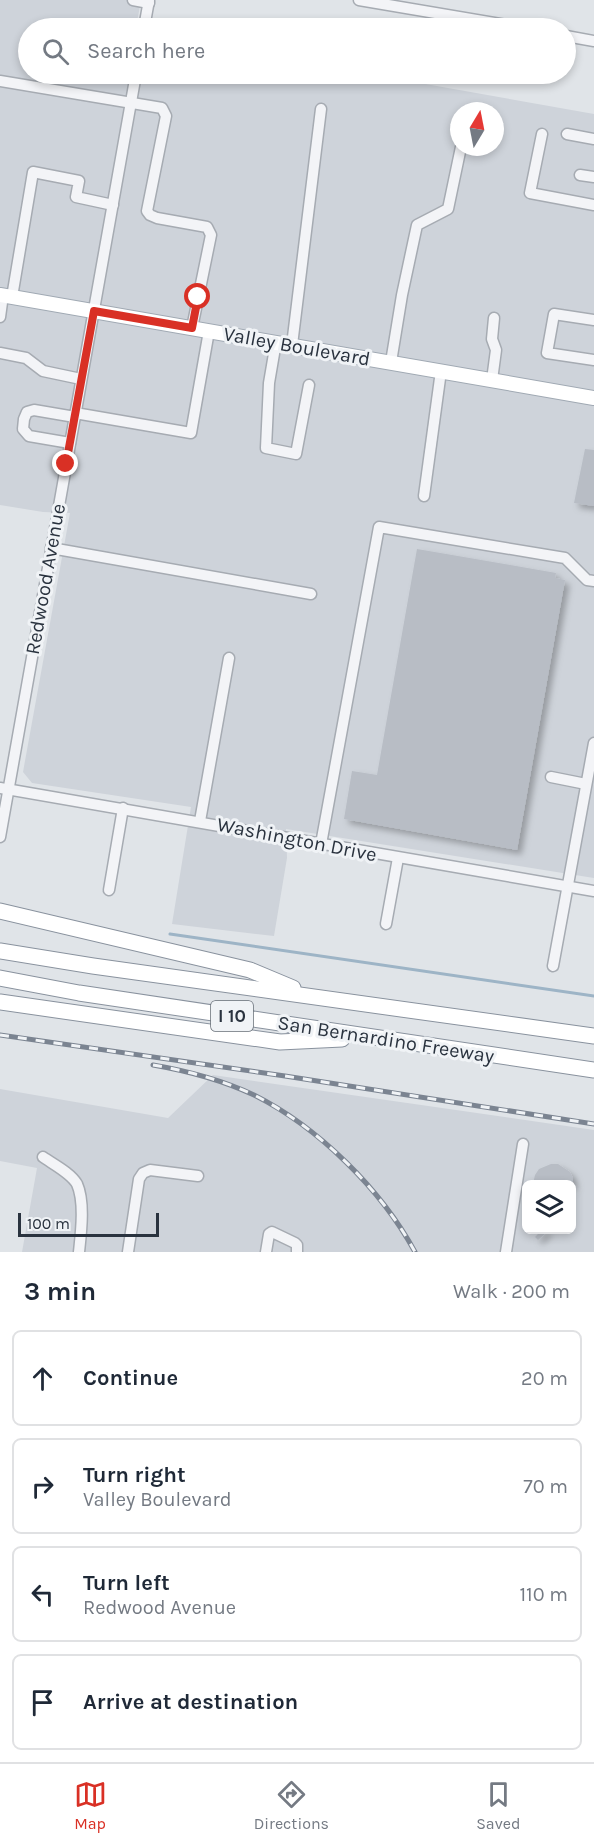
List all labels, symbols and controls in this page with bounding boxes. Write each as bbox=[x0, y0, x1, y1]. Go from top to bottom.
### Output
search box bbox=[18, 18, 576, 84]
icon: search bbox=[39, 35, 72, 68]
text: Search here bbox=[87, 38, 205, 64]
north arrow bbox=[450, 102, 504, 156]
route start bbox=[184, 283, 210, 309]
street label: Valley Boulevard bbox=[222, 322, 372, 371]
route end bbox=[52, 450, 78, 476]
street label: Redwood Avenue bbox=[21, 502, 70, 656]
street label: Washington Drive bbox=[215, 813, 379, 866]
road number: I 10 bbox=[211, 1001, 253, 1031]
street label: San Bernardino Freeway bbox=[276, 1011, 496, 1068]
map controls bbox=[522, 1180, 576, 1234]
button: layers bbox=[522, 1180, 576, 1234]
scale bar bbox=[18, 1210, 159, 1238]
text: 100 m bbox=[27, 1214, 70, 1233]
text: 3 min bbox=[24, 1276, 96, 1307]
text: Walk · 200 m bbox=[453, 1280, 570, 1303]
icon: ahead bbox=[26, 1362, 59, 1395]
text: Continue bbox=[83, 1365, 178, 1391]
text: 20 m bbox=[521, 1367, 568, 1390]
text: Turn right bbox=[83, 1462, 186, 1488]
icon: right bbox=[26, 1470, 59, 1503]
text: 70 m bbox=[523, 1475, 568, 1498]
text: Valley Boulevard bbox=[83, 1488, 232, 1511]
text: Turn left bbox=[83, 1570, 170, 1596]
icon: left bbox=[26, 1578, 59, 1611]
text: 110 m bbox=[519, 1583, 568, 1606]
text: Redwood Avenue bbox=[83, 1596, 236, 1619]
icon: arrive bbox=[26, 1686, 59, 1719]
text: Arrive at destination bbox=[83, 1689, 298, 1715]
tab: Map bbox=[74, 1778, 107, 1833]
tab: Directions bbox=[254, 1778, 329, 1833]
tab: Saved bbox=[476, 1778, 520, 1833]

